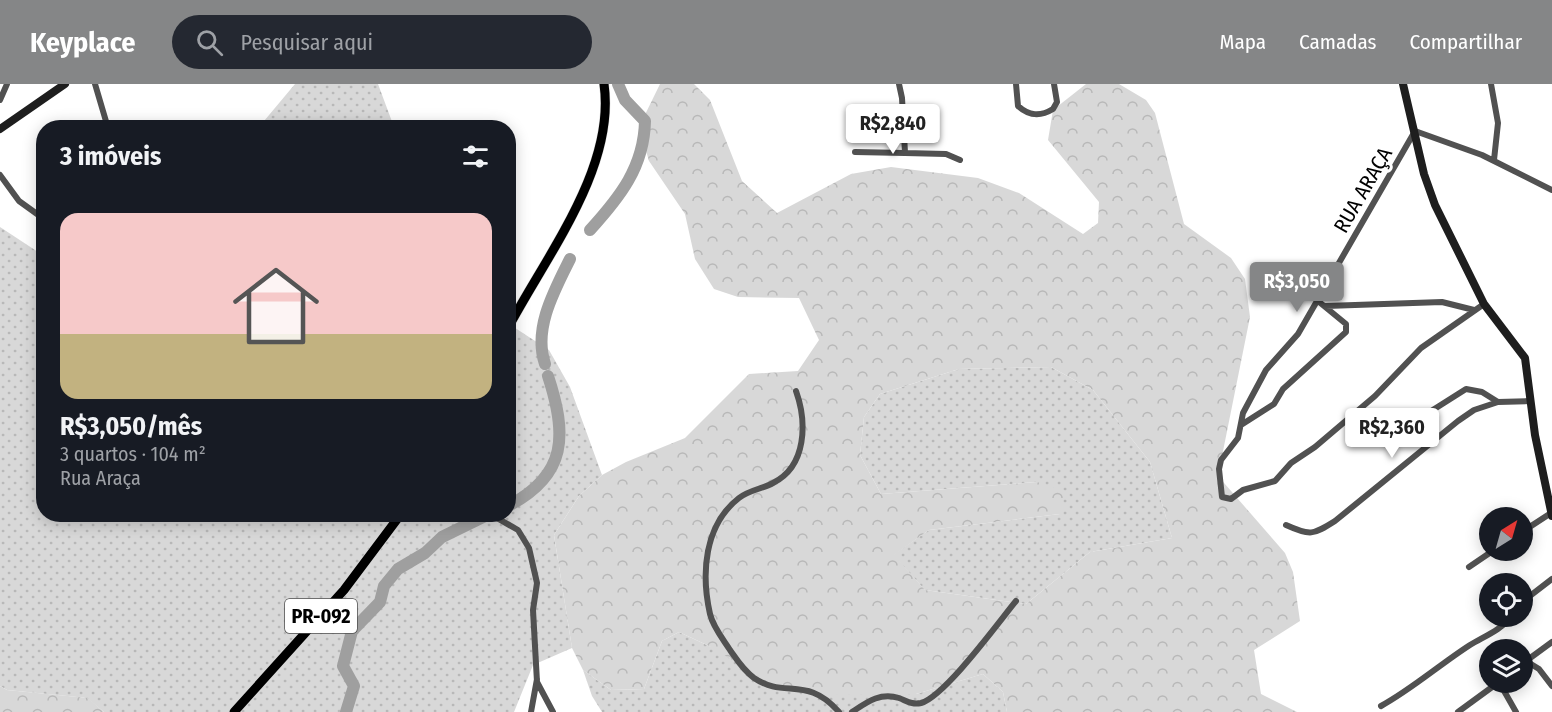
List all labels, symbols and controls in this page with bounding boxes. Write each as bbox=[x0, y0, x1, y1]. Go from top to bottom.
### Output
search box bbox=[172, 15, 592, 69]
text: Keyplace bbox=[30, 26, 136, 59]
icon: search bbox=[193, 26, 226, 59]
text: Pesquisar aqui bbox=[241, 29, 373, 56]
text: Mapa bbox=[1220, 29, 1266, 55]
text: Camadas bbox=[1299, 29, 1377, 55]
text: Compartilhar bbox=[1410, 29, 1522, 55]
pin: R$2,840 bbox=[838, 104, 948, 155]
text: R$2,840 bbox=[860, 111, 926, 135]
icon: filters bbox=[459, 140, 492, 173]
text: 3 imóveis bbox=[60, 141, 161, 172]
street label: RUA ARAÇA bbox=[1328, 143, 1398, 237]
icon: home bbox=[222, 252, 330, 360]
pin: R$3,050 bbox=[1242, 262, 1352, 313]
text: R$3,050 bbox=[1264, 269, 1330, 293]
pin: R$2,360 bbox=[1337, 408, 1447, 459]
text: R$3,050/mês bbox=[60, 411, 202, 442]
text: R$2,360 bbox=[1359, 415, 1425, 439]
text: 3 quartos · 104 m² bbox=[60, 442, 206, 466]
text: Rua Araça bbox=[60, 466, 141, 490]
north arrow bbox=[1479, 507, 1533, 561]
map controls bbox=[1479, 507, 1533, 693]
button: locate bbox=[1479, 573, 1533, 627]
road number: PR-092 bbox=[285, 599, 357, 633]
button: layers bbox=[1479, 639, 1533, 693]

